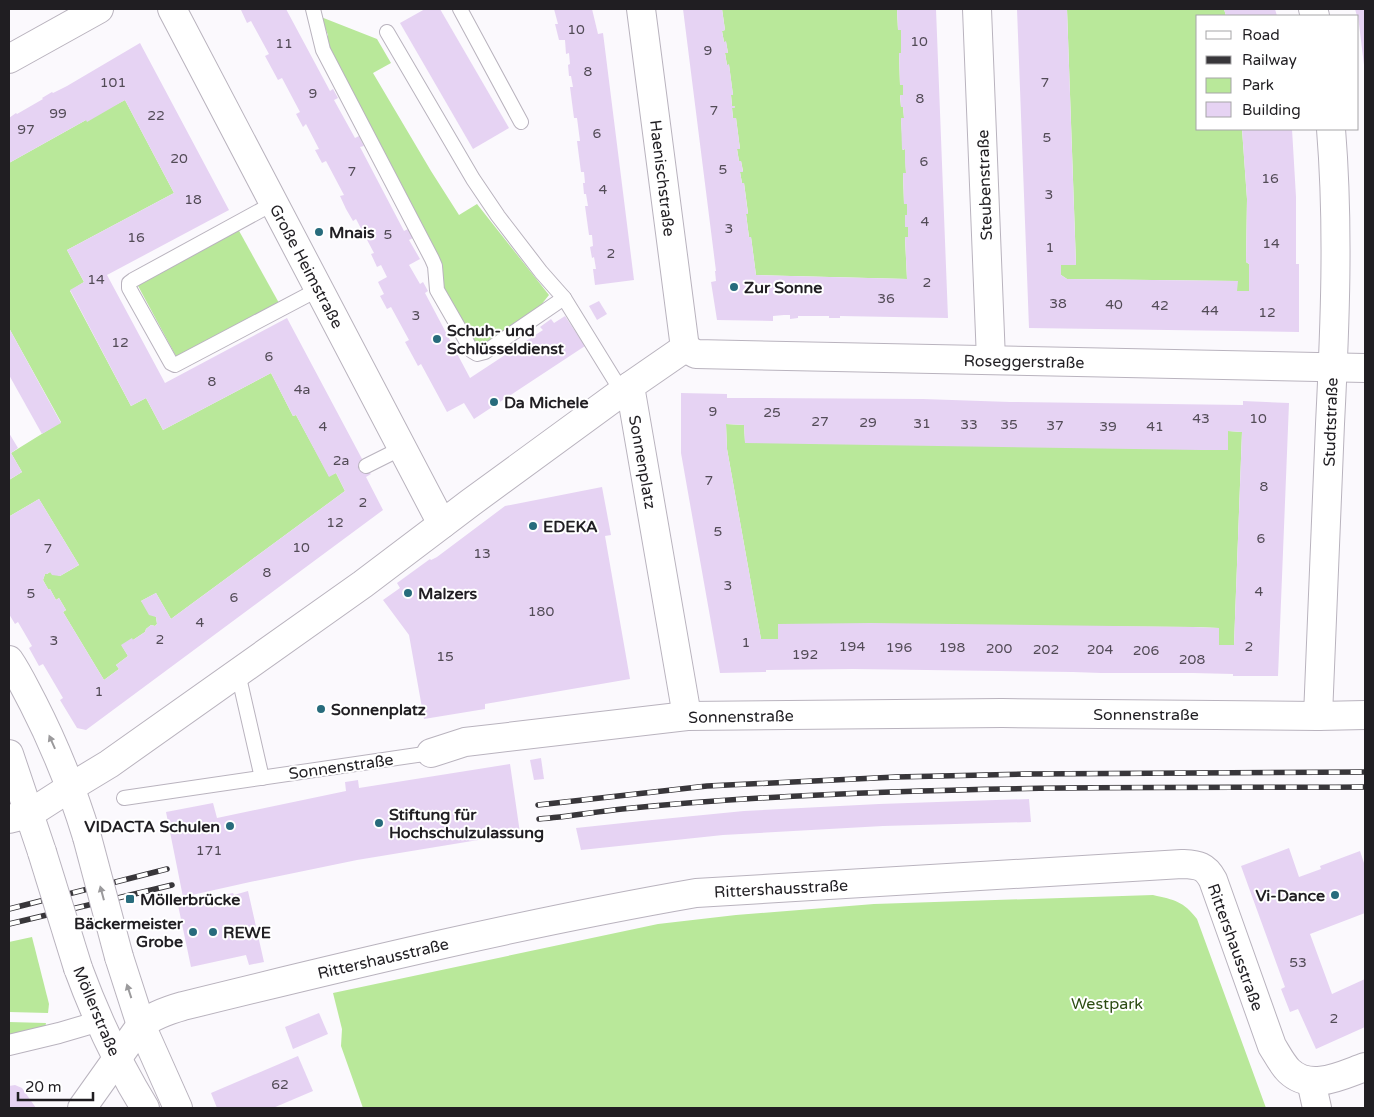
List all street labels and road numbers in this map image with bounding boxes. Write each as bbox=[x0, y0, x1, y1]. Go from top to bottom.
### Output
street label: Haenischstraße bbox=[645, 119, 679, 238]
street label: Steubenstraße bbox=[973, 129, 997, 241]
street label: Große Heimstraße bbox=[265, 201, 347, 332]
street label: Roseggerstraße bbox=[963, 351, 1085, 373]
street label: Studtstraße bbox=[1319, 377, 1343, 467]
street label: Sonnenplatz bbox=[624, 414, 660, 511]
street label: Sonnenstraße bbox=[1093, 705, 1199, 725]
street label: Sonnenstraße bbox=[688, 706, 794, 728]
street label: Sonnenstraße bbox=[288, 750, 395, 784]
street label: Rittershausstraße bbox=[714, 876, 849, 902]
street label: Rittershausstraße bbox=[1203, 881, 1267, 1014]
street label: Rittershausstraße bbox=[316, 934, 451, 984]
street label: Möllerstraße bbox=[68, 963, 124, 1059]

